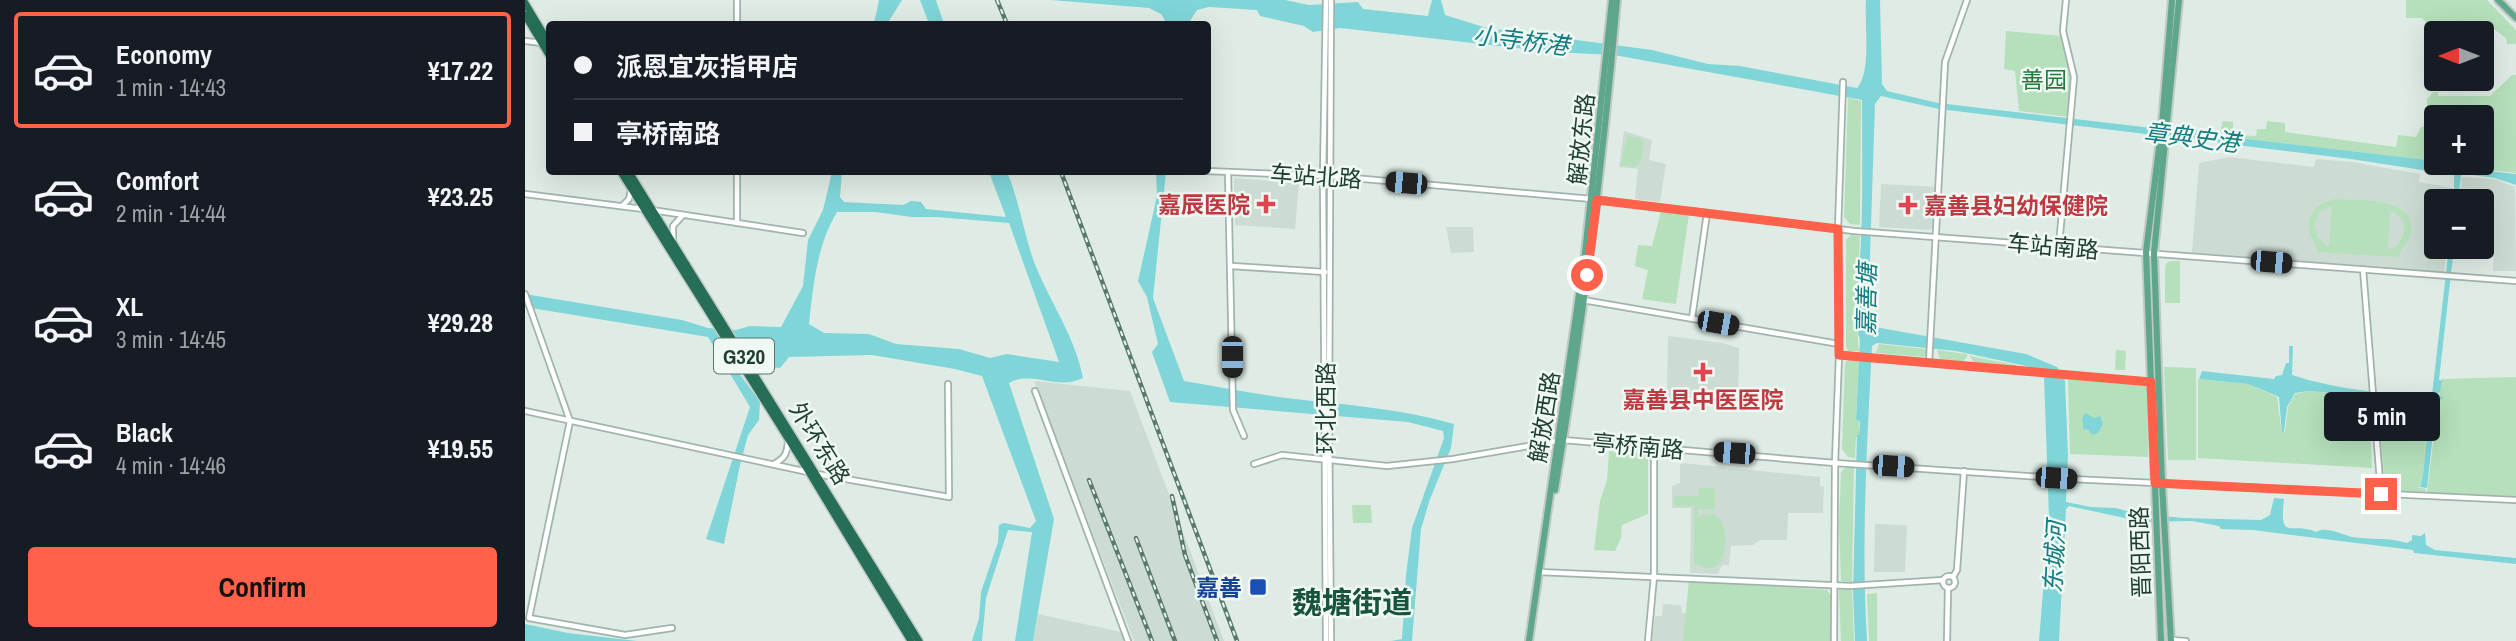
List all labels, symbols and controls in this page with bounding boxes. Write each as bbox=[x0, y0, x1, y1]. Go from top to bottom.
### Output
water label: 小寺桥港 bbox=[1471, 18, 1574, 62]
north arrow bbox=[2424, 21, 2494, 91]
map controls bbox=[2424, 21, 2494, 259]
text: Economy bbox=[116, 37, 212, 72]
icon: car bbox=[32, 39, 95, 102]
text: 派恩宜灰指甲店 bbox=[616, 49, 798, 84]
text: ¥17.22 bbox=[428, 53, 493, 88]
park label: 善园 bbox=[2021, 64, 2067, 95]
text: 1 min · 14:43 bbox=[116, 72, 226, 103]
street label: 解放东路 bbox=[1561, 92, 1601, 186]
button: + bbox=[2424, 105, 2494, 175]
water label: 章典史港 bbox=[2142, 115, 2245, 159]
text: 亭桥南路 bbox=[616, 116, 720, 151]
street label: 车站北路 bbox=[1269, 157, 1363, 195]
text: Comfort bbox=[116, 163, 199, 198]
icon: car bbox=[32, 165, 95, 228]
car bbox=[1385, 171, 1428, 195]
text: ¥23.25 bbox=[428, 179, 493, 214]
place label: 嘉辰医院 bbox=[1158, 189, 1250, 220]
button: − bbox=[2424, 189, 2494, 259]
place label: 嘉善县妇幼保健院 bbox=[1924, 190, 2108, 221]
marker: 嘉辰医院 bbox=[1256, 194, 1276, 214]
marker: 嘉善县妇幼保健院 bbox=[1898, 195, 1918, 215]
text: 2 min · 14:44 bbox=[116, 198, 226, 229]
street label: 车站南路 bbox=[2006, 227, 2100, 265]
car bbox=[2250, 250, 2293, 274]
route start bbox=[1571, 259, 1603, 291]
water label: 嘉善塘 bbox=[1849, 259, 1883, 335]
text: XL bbox=[116, 289, 143, 324]
icon: car bbox=[32, 291, 95, 354]
text: ¥29.28 bbox=[428, 305, 493, 340]
car bbox=[1696, 309, 1741, 337]
text: 3 min · 14:45 bbox=[116, 324, 226, 355]
car bbox=[1222, 336, 1243, 378]
road number: G320 bbox=[714, 338, 774, 374]
street label: 环北西路 bbox=[1310, 362, 1341, 454]
marker: 嘉善县中医医院 bbox=[1693, 362, 1713, 382]
street label: 解放西路 bbox=[1521, 369, 1567, 465]
place label: 嘉善县中医医院 bbox=[1623, 384, 1784, 415]
callout: 5 min bbox=[2323, 392, 2439, 442]
street label: 外环东路 bbox=[782, 396, 858, 490]
text: 5 min bbox=[2357, 401, 2407, 432]
text: Black bbox=[116, 415, 173, 450]
icon: car bbox=[32, 417, 95, 480]
street label: 亭桥南路 bbox=[1591, 427, 1685, 465]
text: ¥19.55 bbox=[428, 431, 493, 466]
car bbox=[1713, 441, 1756, 465]
text: 4 min · 14:46 bbox=[116, 450, 226, 481]
car bbox=[1872, 454, 1915, 478]
car bbox=[2035, 466, 2078, 490]
route end bbox=[2365, 478, 2397, 510]
street label: 晋阳西路 bbox=[2123, 505, 2157, 599]
water label: 东城河 bbox=[2036, 516, 2072, 594]
button: Confirm bbox=[28, 547, 497, 627]
place label: 嘉善 bbox=[1196, 572, 1242, 603]
marker: 嘉善 bbox=[1248, 577, 1268, 597]
district label: 魏塘街道 bbox=[1292, 582, 1412, 622]

